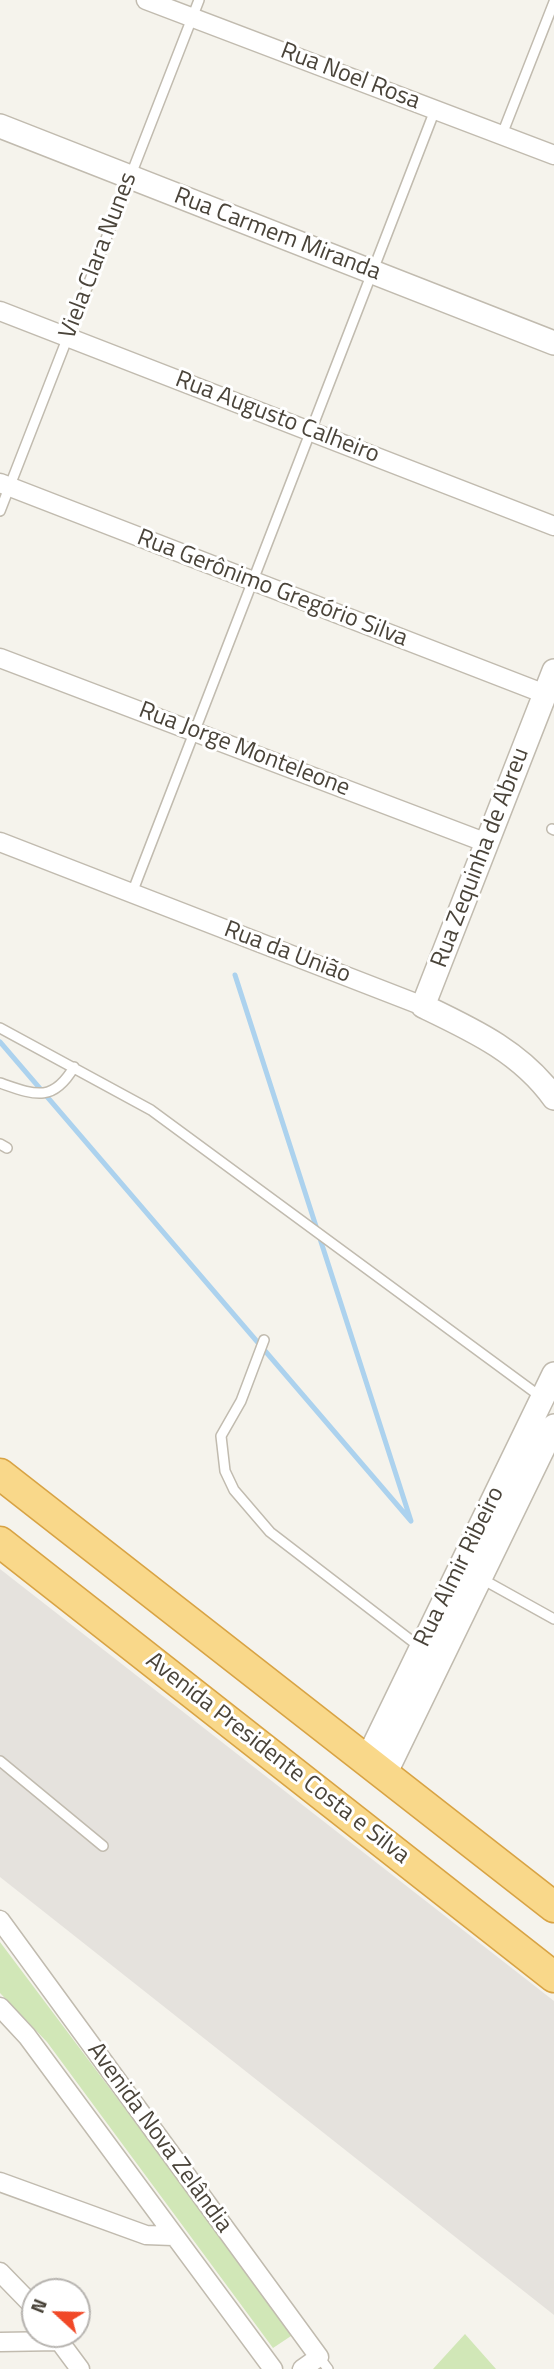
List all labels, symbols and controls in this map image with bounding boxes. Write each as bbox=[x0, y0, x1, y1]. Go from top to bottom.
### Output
street label: Rua Noel Rosa bbox=[276, 37, 424, 117]
street label: Viela Clara Nunes bbox=[54, 169, 144, 343]
street label: Rua Carmem Miranda bbox=[170, 182, 384, 288]
street label: Rua Augusto Calheiro bbox=[171, 366, 383, 470]
street label: Rua Gerônimo Gregório Silva bbox=[133, 524, 411, 654]
street label: Rua Jorge Monteleone bbox=[134, 697, 354, 803]
street label: Rua Zequinha de Abreu bbox=[426, 744, 536, 972]
street label: Rua da União bbox=[220, 916, 354, 990]
street label: Rua Almir Ribeiro bbox=[409, 1482, 511, 1652]
street label: Avenida Presidente Costa e Silva bbox=[139, 1647, 415, 1871]
street label: Avenida Nova Zelândia bbox=[80, 2037, 238, 2239]
north arrow bbox=[21, 2278, 91, 2348]
text: N bbox=[22, 2294, 54, 2317]

